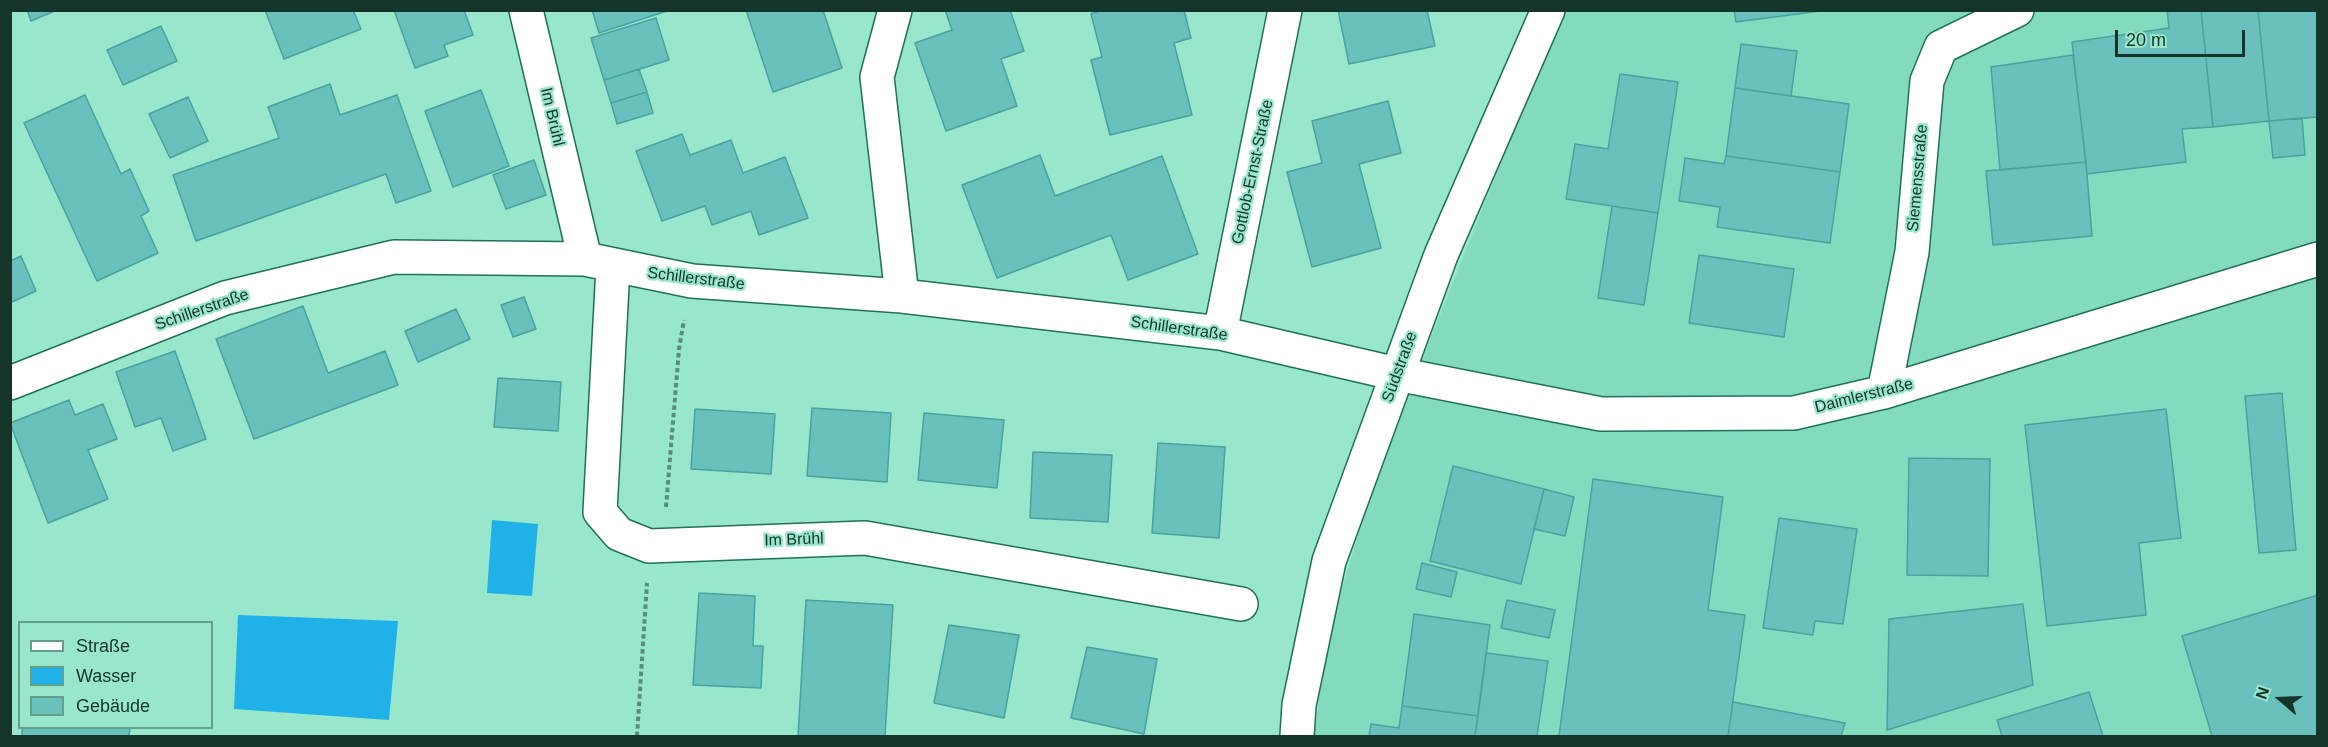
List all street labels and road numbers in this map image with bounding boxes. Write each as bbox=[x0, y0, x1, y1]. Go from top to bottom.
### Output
street label: Im Brühl bbox=[536, 86, 568, 148]
street label: Gottlob-Ernst-Straße bbox=[1228, 98, 1278, 246]
street label: Siemensstraße bbox=[1904, 124, 1932, 232]
street label: Schillerstraße bbox=[646, 264, 746, 294]
street label: Schillerstraße bbox=[153, 285, 251, 335]
street label: Schillerstraße bbox=[1129, 313, 1229, 345]
street label: Südstraße bbox=[1378, 329, 1422, 405]
street label: Daimlerstraße bbox=[1813, 375, 1915, 417]
street label: Im Brühl bbox=[764, 529, 824, 551]

